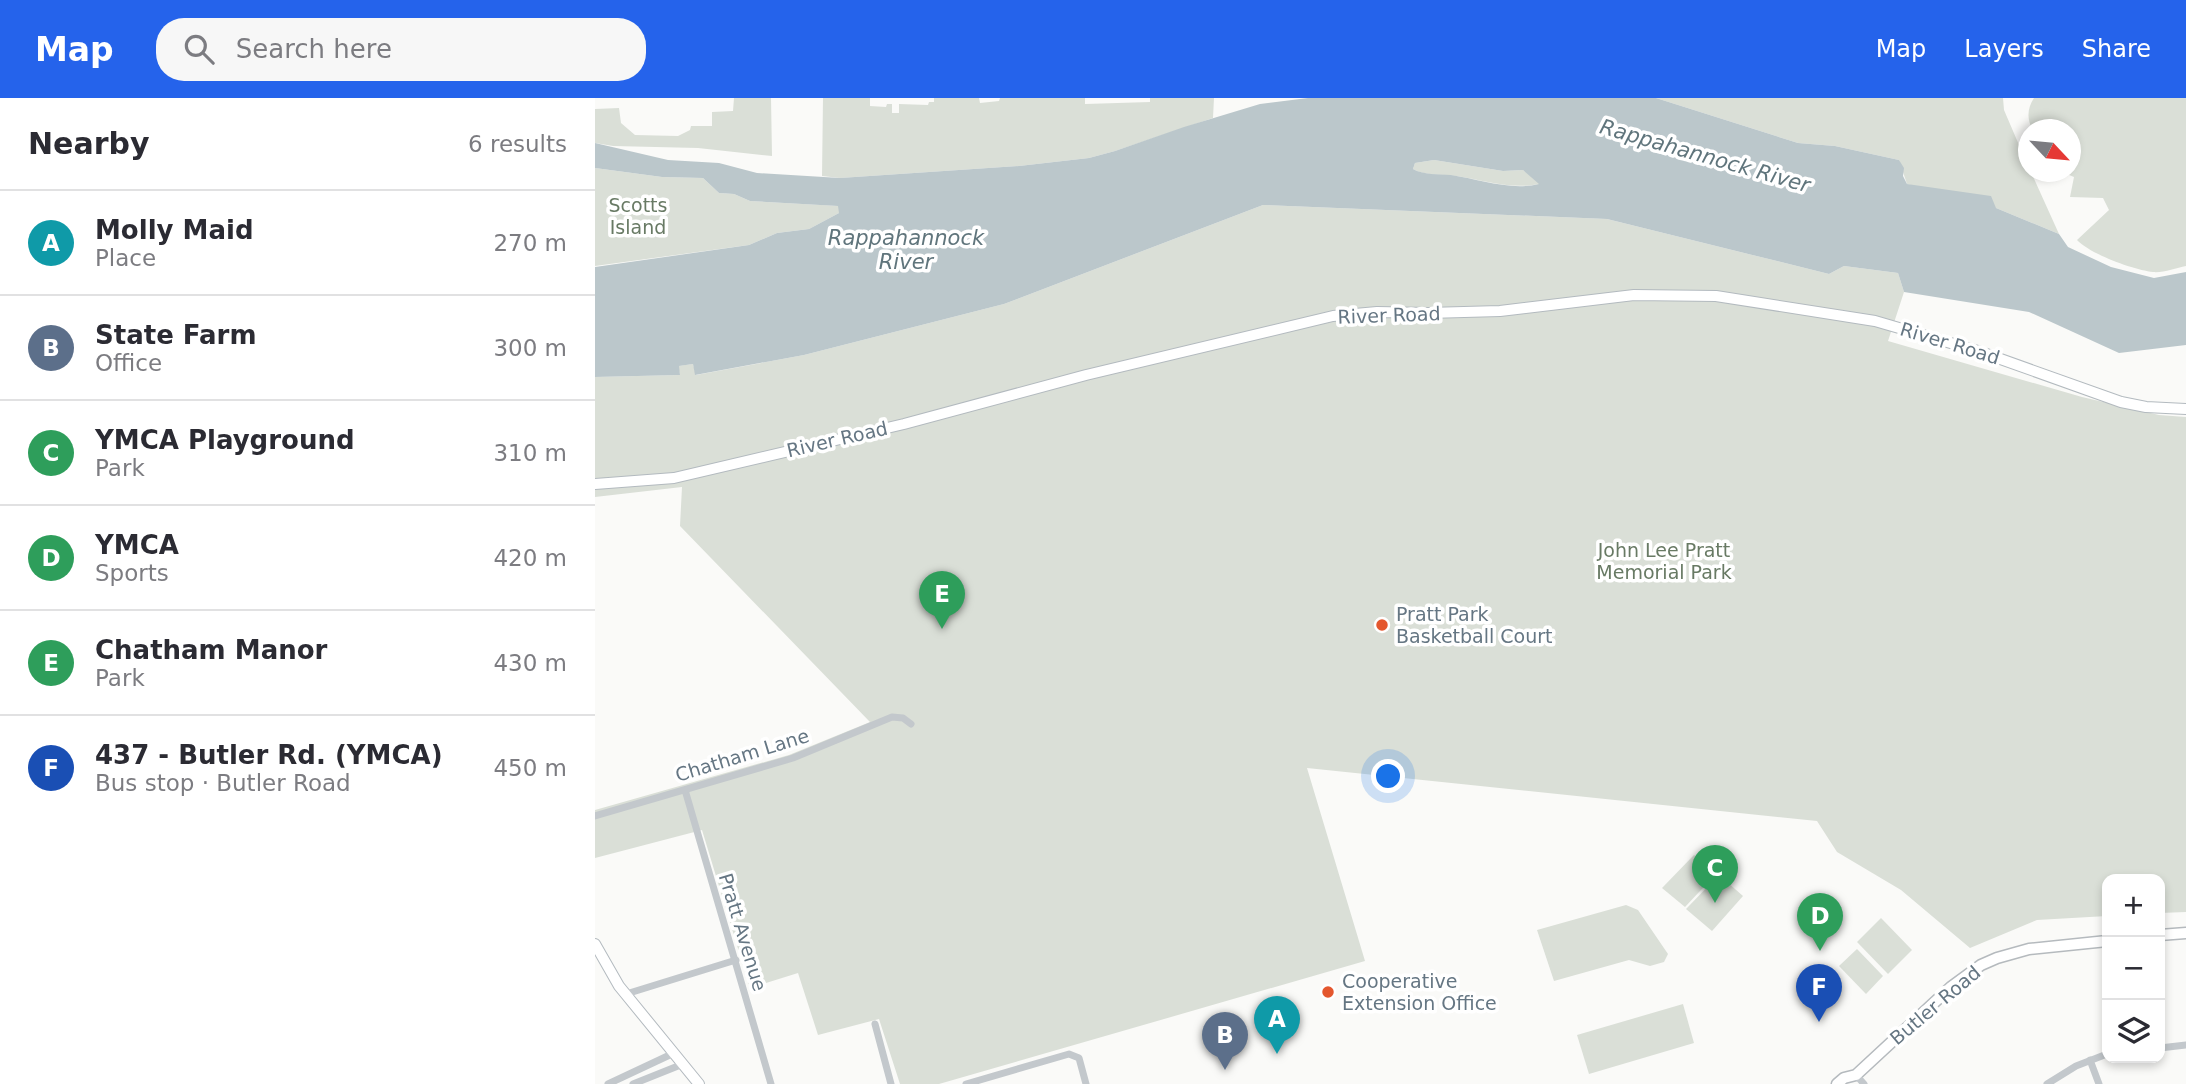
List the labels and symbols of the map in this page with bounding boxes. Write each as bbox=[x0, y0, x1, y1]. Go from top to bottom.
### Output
water label: Rappahannock River bbox=[1597, 114, 1814, 198]
north arrow bbox=[2018, 119, 2081, 182]
park label: Scotts Island bbox=[609, 194, 667, 238]
water label: Rappahannock River bbox=[828, 226, 985, 274]
street label: River Road bbox=[1337, 302, 1441, 328]
street label: River Road bbox=[1898, 317, 2002, 369]
street label: River Road bbox=[784, 417, 890, 461]
park label: John Lee Pratt Memorial Park bbox=[1596, 539, 1732, 583]
pin: E bbox=[919, 571, 965, 629]
place label: Pratt Park Basketball Court bbox=[1396, 603, 1553, 647]
marker: Pratt Park Basketball Court bbox=[1374, 617, 1390, 633]
street label: Chatham Lane bbox=[673, 724, 811, 786]
your location bbox=[1371, 759, 1405, 793]
pin: C bbox=[1692, 845, 1738, 903]
street label: Pratt Avenue bbox=[715, 870, 771, 994]
pin: D bbox=[1797, 893, 1843, 951]
street label: Butler Road bbox=[1885, 961, 1985, 1049]
pin: F bbox=[1796, 964, 1842, 1022]
place label: Cooperative Extension Office bbox=[1342, 970, 1497, 1014]
marker: Cooperative Extension Office bbox=[1320, 984, 1336, 1000]
pin: A bbox=[1254, 996, 1300, 1054]
pin: B bbox=[1202, 1012, 1248, 1070]

